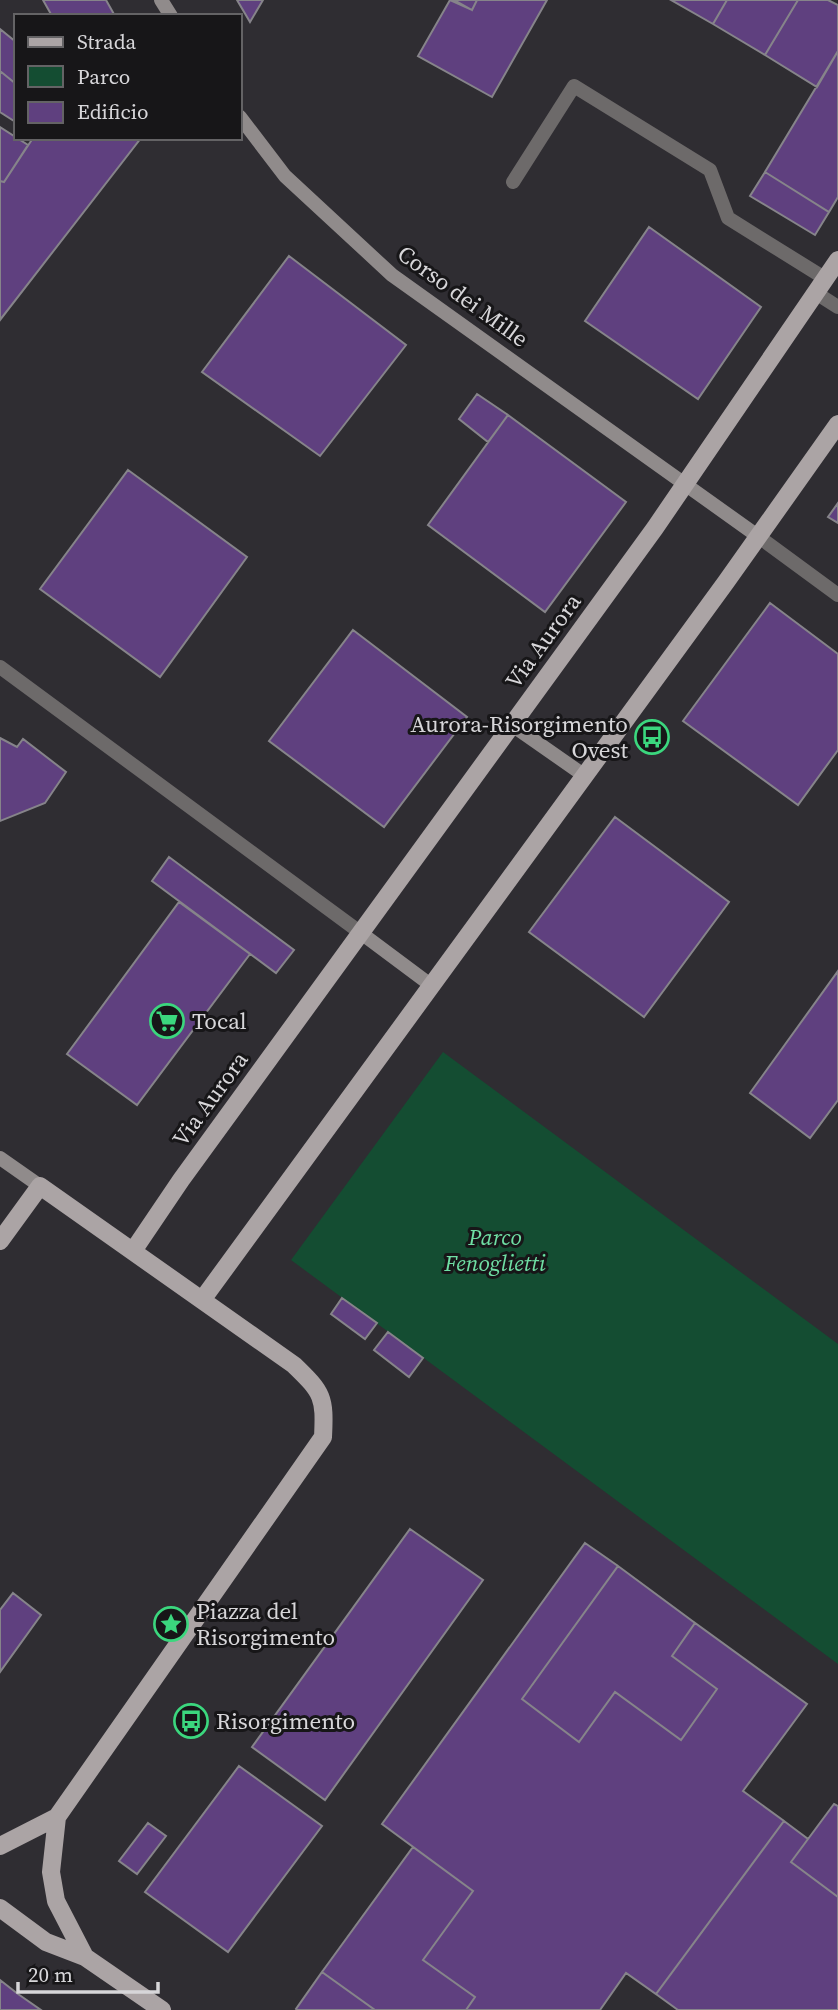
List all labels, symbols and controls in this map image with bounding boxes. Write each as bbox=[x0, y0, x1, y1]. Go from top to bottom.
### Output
legend bbox=[14, 14, 242, 140]
text: Strada bbox=[77, 27, 136, 56]
text: Parco bbox=[77, 62, 130, 91]
text: Edificio bbox=[77, 97, 149, 126]
street label: Corso dei Mille bbox=[391, 238, 535, 354]
street label: Via Aurora bbox=[498, 587, 589, 695]
place label: Aurora-Risorgimento Ovest bbox=[410, 708, 629, 766]
bus stop icon: Aurora-Risorgimento Ovest bbox=[633, 718, 671, 756]
supermarket icon: Tocal bbox=[148, 1002, 186, 1040]
place label: Tocal bbox=[192, 1005, 247, 1037]
street label: Via Aurora bbox=[165, 1045, 256, 1153]
park label: Parco Fenoglietti bbox=[443, 1221, 546, 1279]
place label: Piazza del Risorgimento bbox=[196, 1595, 335, 1653]
place icon: Piazza del Risorgimento bbox=[152, 1605, 190, 1643]
bus stop icon: Risorgimento bbox=[172, 1702, 210, 1740]
place label: Risorgimento bbox=[216, 1705, 355, 1737]
scale bar bbox=[18, 1951, 158, 1995]
text: 20 m bbox=[28, 1960, 73, 1989]

